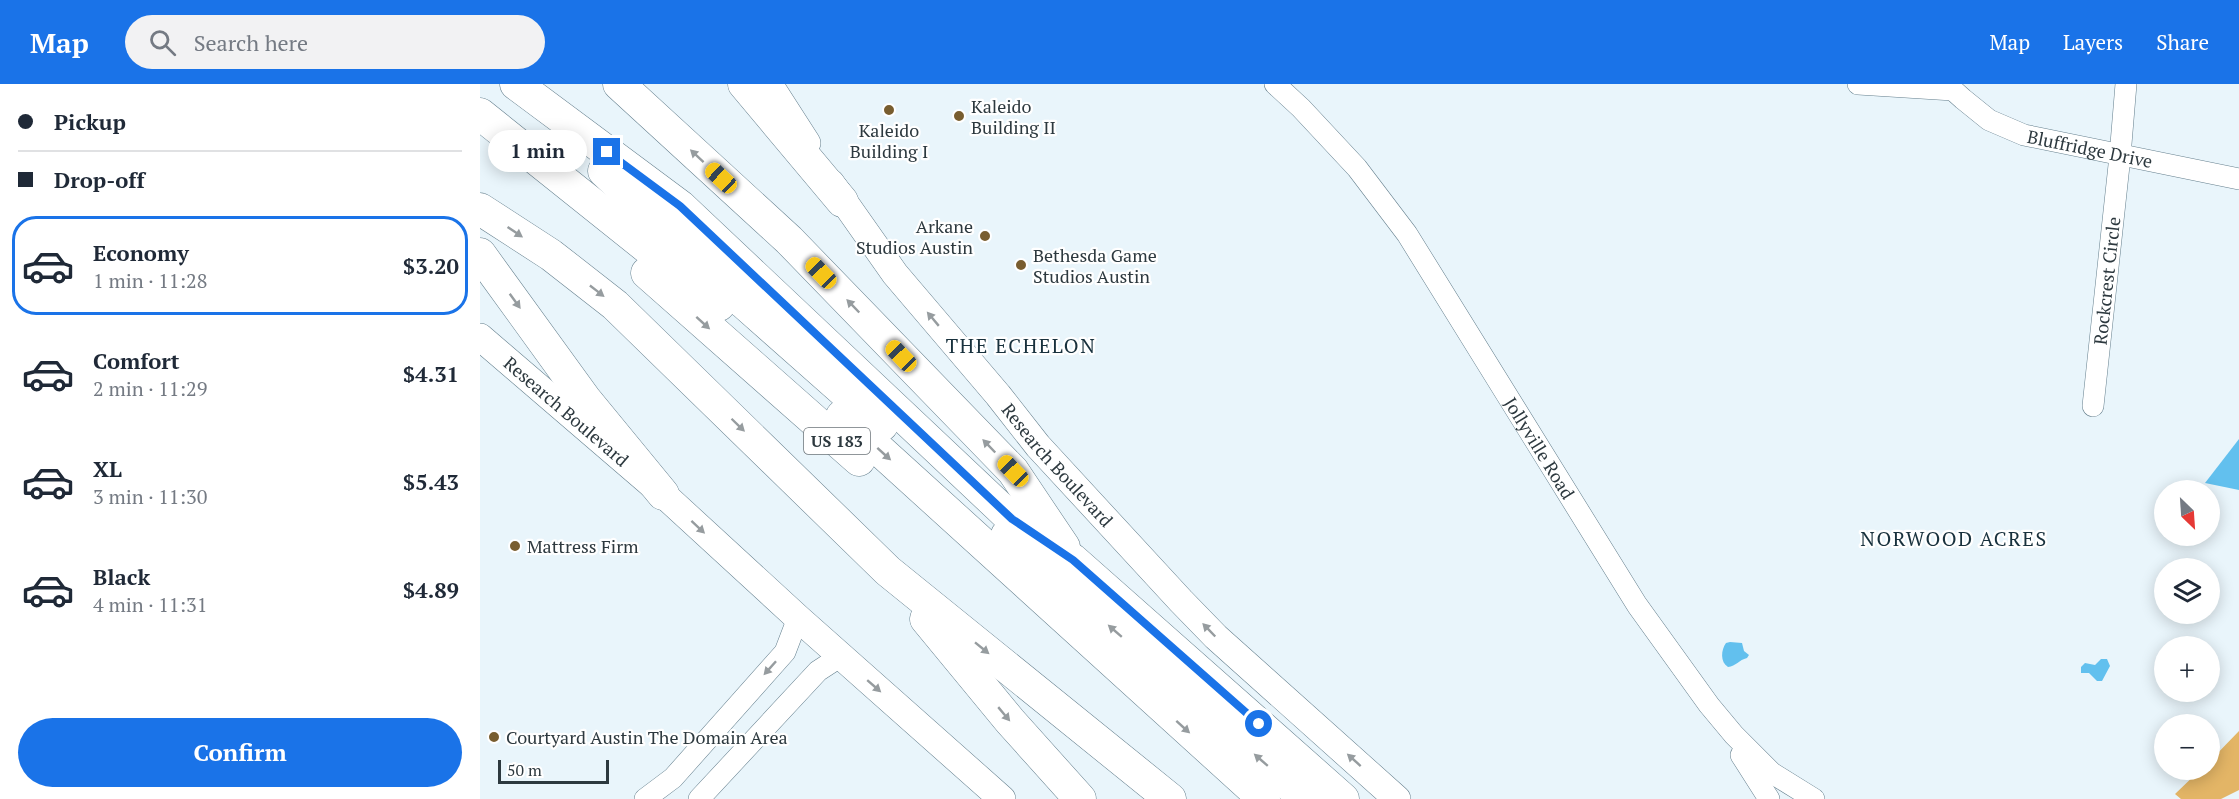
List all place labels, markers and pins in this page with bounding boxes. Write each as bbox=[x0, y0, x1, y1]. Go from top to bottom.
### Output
place label: Kaleido Building II bbox=[971, 94, 1056, 139]
marker: Kaleido Building I bbox=[882, 103, 896, 117]
marker: Kaleido Building II bbox=[952, 109, 966, 123]
place label: Kaleido Building I bbox=[850, 118, 928, 163]
place label: Arkane Studios Austin bbox=[856, 214, 973, 259]
marker: Arkane Studios Austin bbox=[978, 229, 992, 243]
place label: Bethesda Game Studios Austin bbox=[1033, 243, 1157, 288]
marker: Bethesda Game Studios Austin bbox=[1014, 258, 1028, 272]
place label: Mattress Firm bbox=[527, 534, 639, 558]
marker: Mattress Firm bbox=[508, 539, 522, 553]
place label: Courtyard Austin The Domain Area bbox=[506, 725, 788, 749]
marker: Courtyard Austin The Domain Area bbox=[487, 730, 501, 744]

